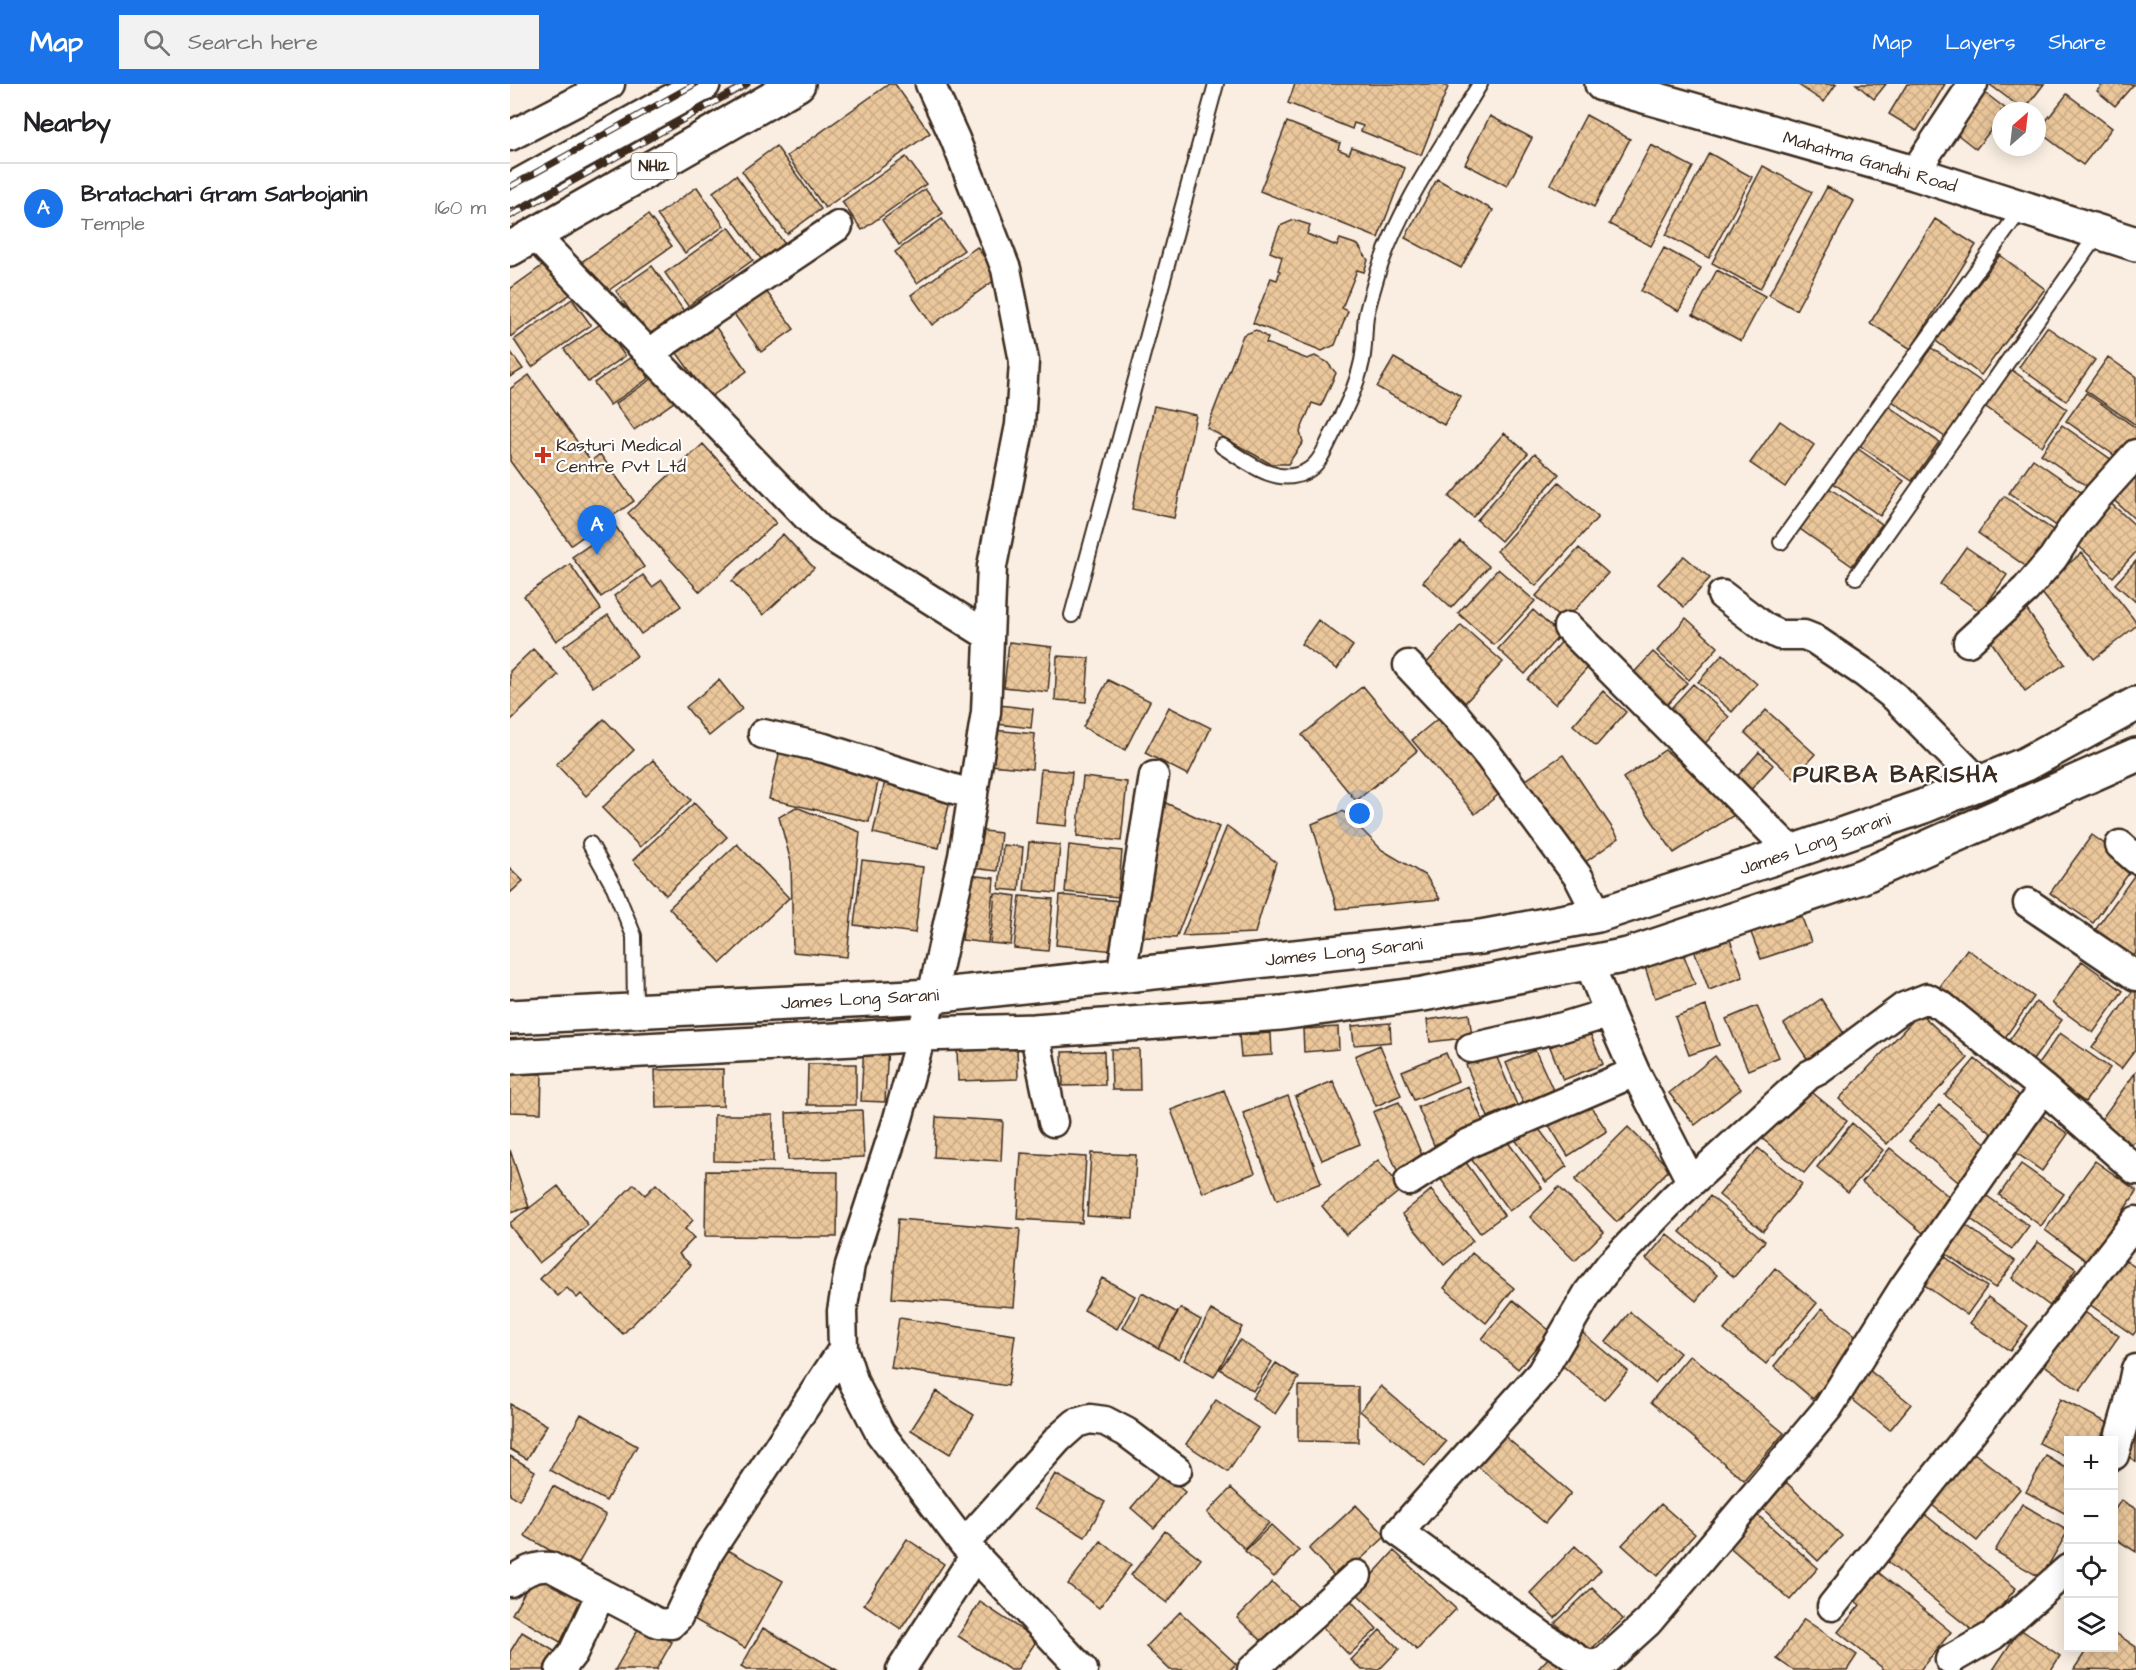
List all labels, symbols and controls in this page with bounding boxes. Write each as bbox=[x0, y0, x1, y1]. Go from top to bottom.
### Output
search box bbox=[119, 15, 539, 69]
text: Map bbox=[30, 23, 83, 62]
icon: search bbox=[140, 26, 173, 59]
text: Search here bbox=[188, 27, 318, 58]
text: Map bbox=[1872, 28, 1912, 57]
text: Layers bbox=[1945, 28, 2015, 57]
text: Share bbox=[2048, 28, 2106, 57]
north arrow bbox=[1992, 102, 2046, 156]
text: Nearby bbox=[24, 105, 111, 141]
street label: Mahatma Gandhi Road bbox=[1780, 125, 1960, 199]
road number: NH12 bbox=[632, 153, 676, 179]
text: Bratachari Gram Sarbojanin bbox=[81, 179, 367, 210]
text: A bbox=[37, 194, 50, 222]
text: 160 m bbox=[435, 194, 486, 222]
text: Temple bbox=[81, 210, 145, 238]
place label: Kasturi Medical Centre Pvt Ltd bbox=[556, 433, 686, 479]
marker: Kasturi Medical Centre Pvt Ltd bbox=[534, 446, 552, 464]
pin: A bbox=[578, 506, 616, 555]
district label: PURBA BARISHA bbox=[1793, 758, 1999, 792]
your location bbox=[1345, 799, 1374, 828]
street label: James Long Sarani bbox=[1736, 806, 1894, 883]
street label: James Long Sarani bbox=[1264, 931, 1424, 974]
street label: James Long Sarani bbox=[780, 982, 940, 1017]
map controls bbox=[2064, 1436, 2118, 1652]
button: + bbox=[2064, 1436, 2118, 1490]
button: − bbox=[2064, 1490, 2118, 1544]
button: locate bbox=[2064, 1544, 2118, 1598]
button: layers bbox=[2064, 1598, 2118, 1652]

